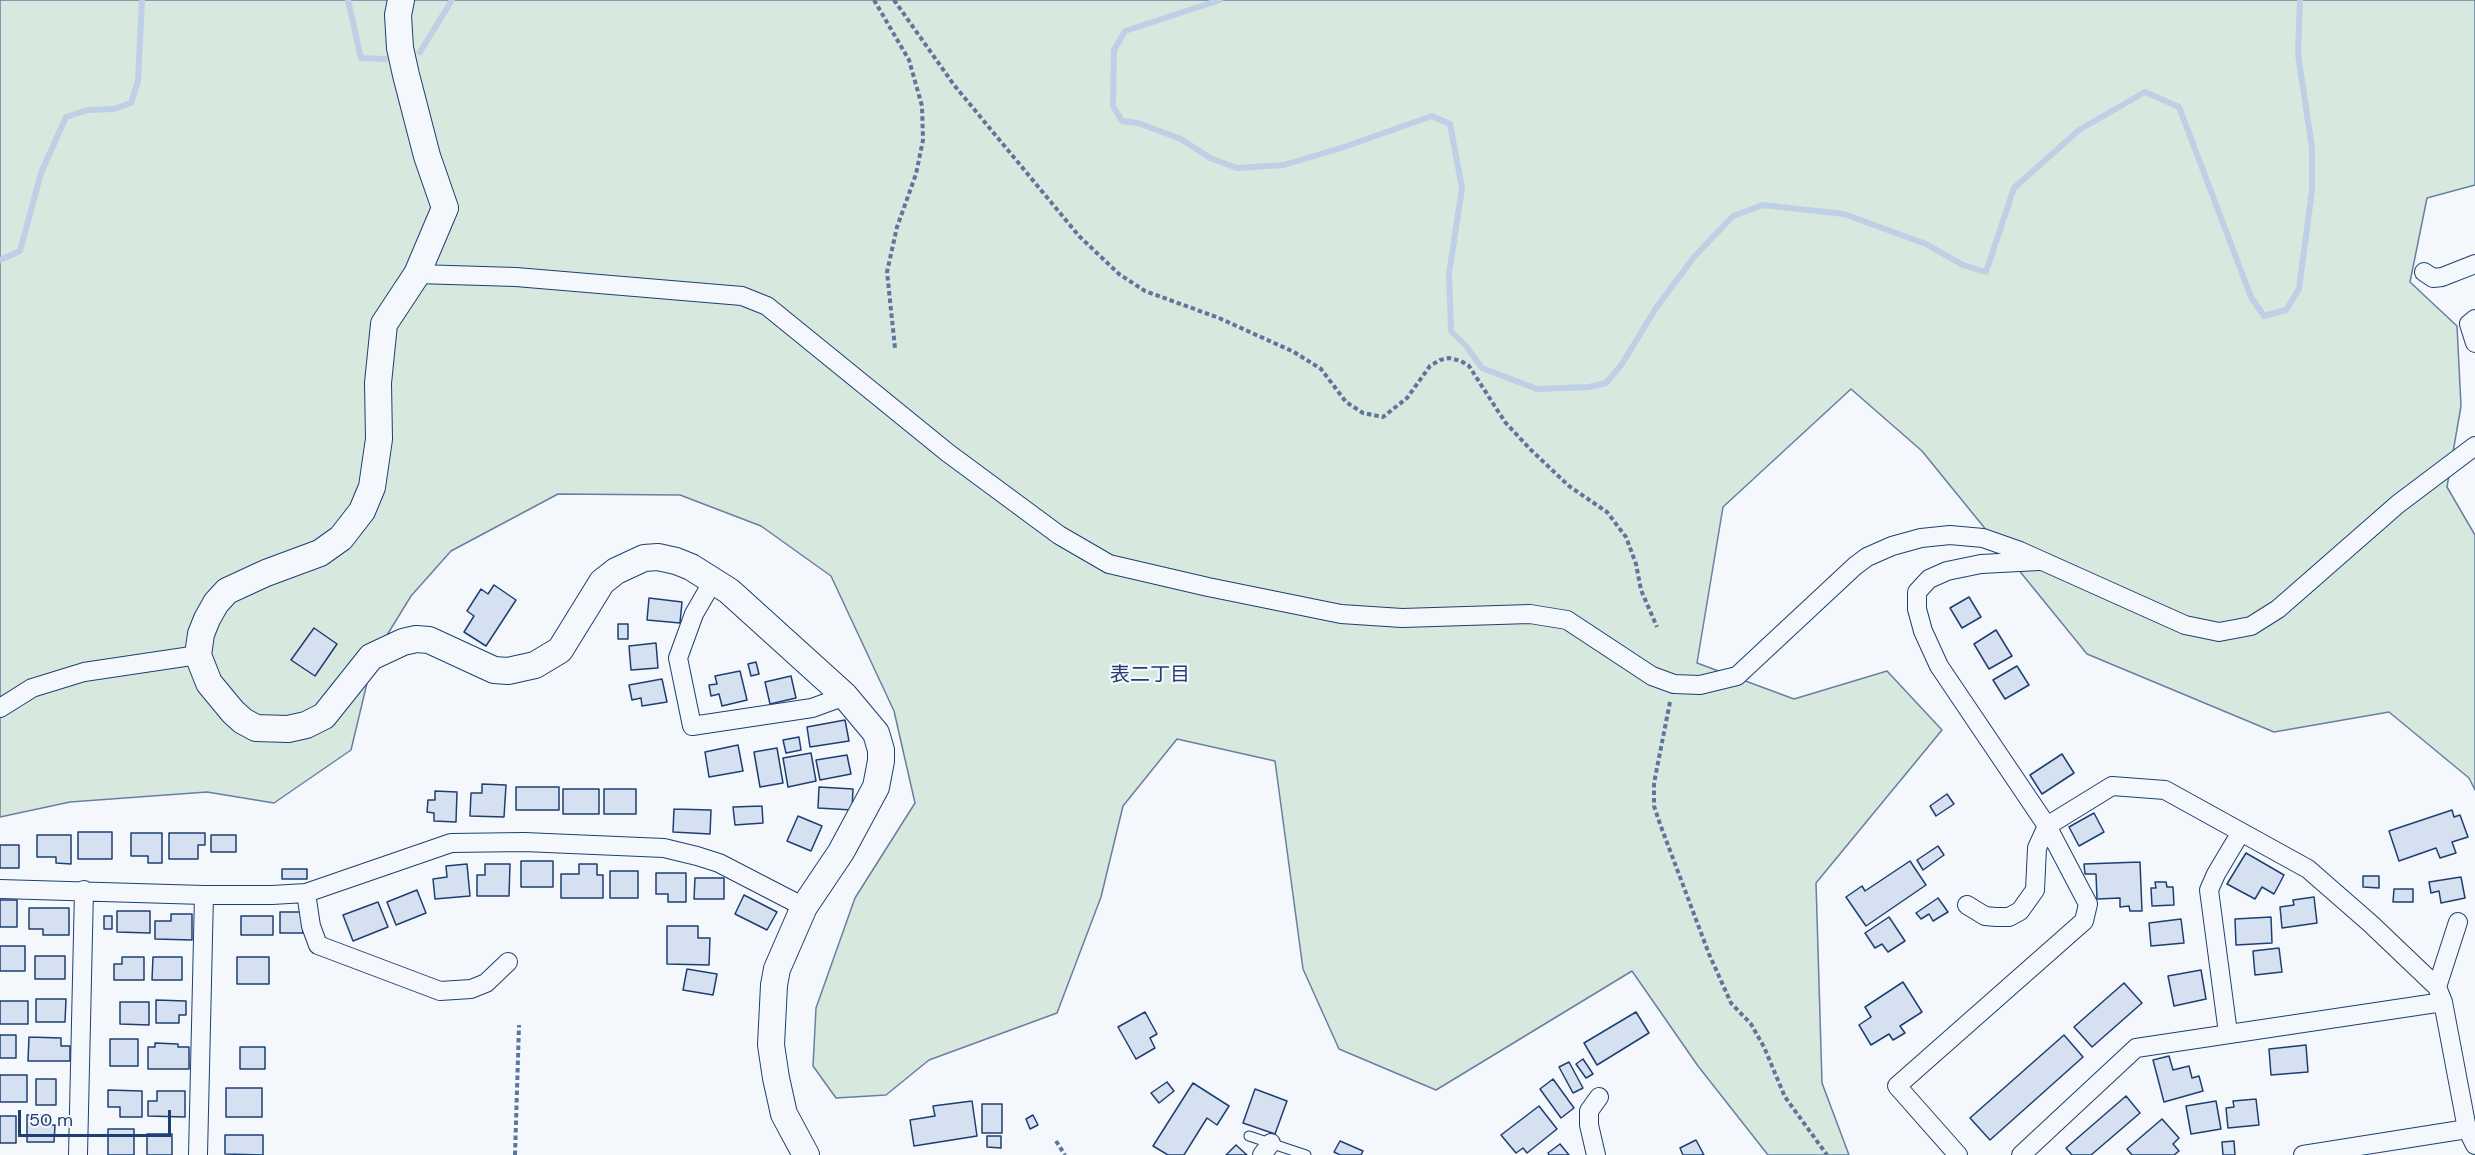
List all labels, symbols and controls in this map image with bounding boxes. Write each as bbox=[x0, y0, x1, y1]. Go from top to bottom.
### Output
district label: 表二丁目 bbox=[1110, 664, 1190, 688]
scale bar bbox=[21, 1098, 174, 1136]
text: 50 m bbox=[29, 1108, 73, 1132]

